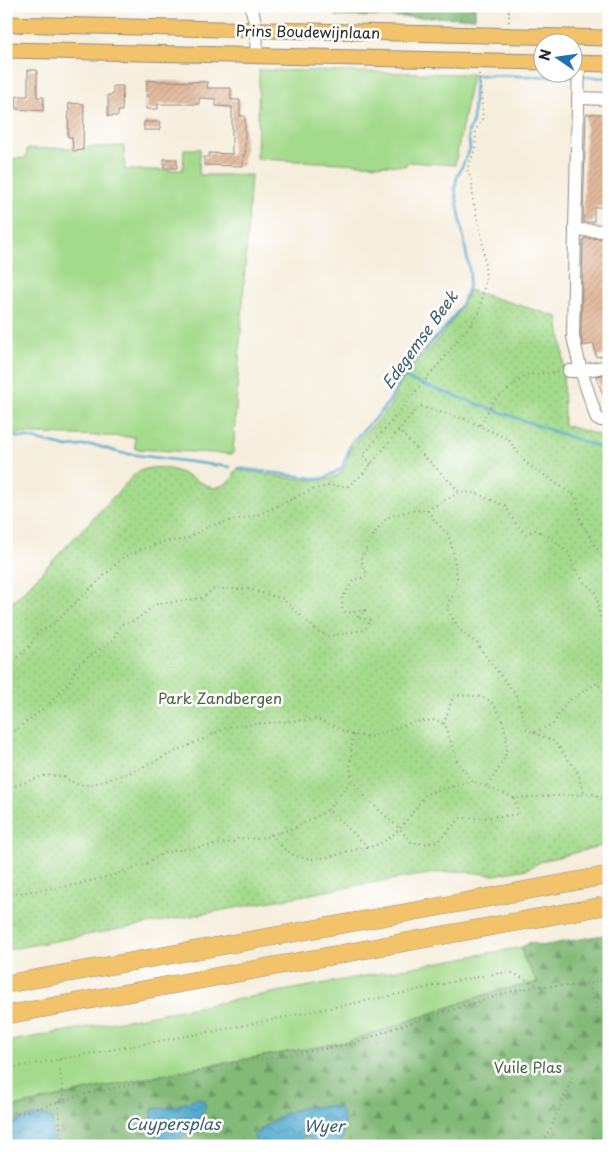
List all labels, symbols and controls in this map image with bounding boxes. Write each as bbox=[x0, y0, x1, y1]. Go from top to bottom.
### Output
street label: Prins Boudewijnlaan bbox=[236, 18, 380, 44]
north arrow bbox=[532, 32, 582, 82]
text: N bbox=[533, 47, 556, 63]
water label: Edegemse Beek bbox=[375, 284, 464, 393]
park label: Park Zandbergen bbox=[158, 686, 282, 709]
park label: Vuile Plas bbox=[494, 1055, 562, 1078]
water label: Cuypersplas bbox=[126, 1111, 222, 1135]
water label: Wyer bbox=[304, 1113, 347, 1137]

